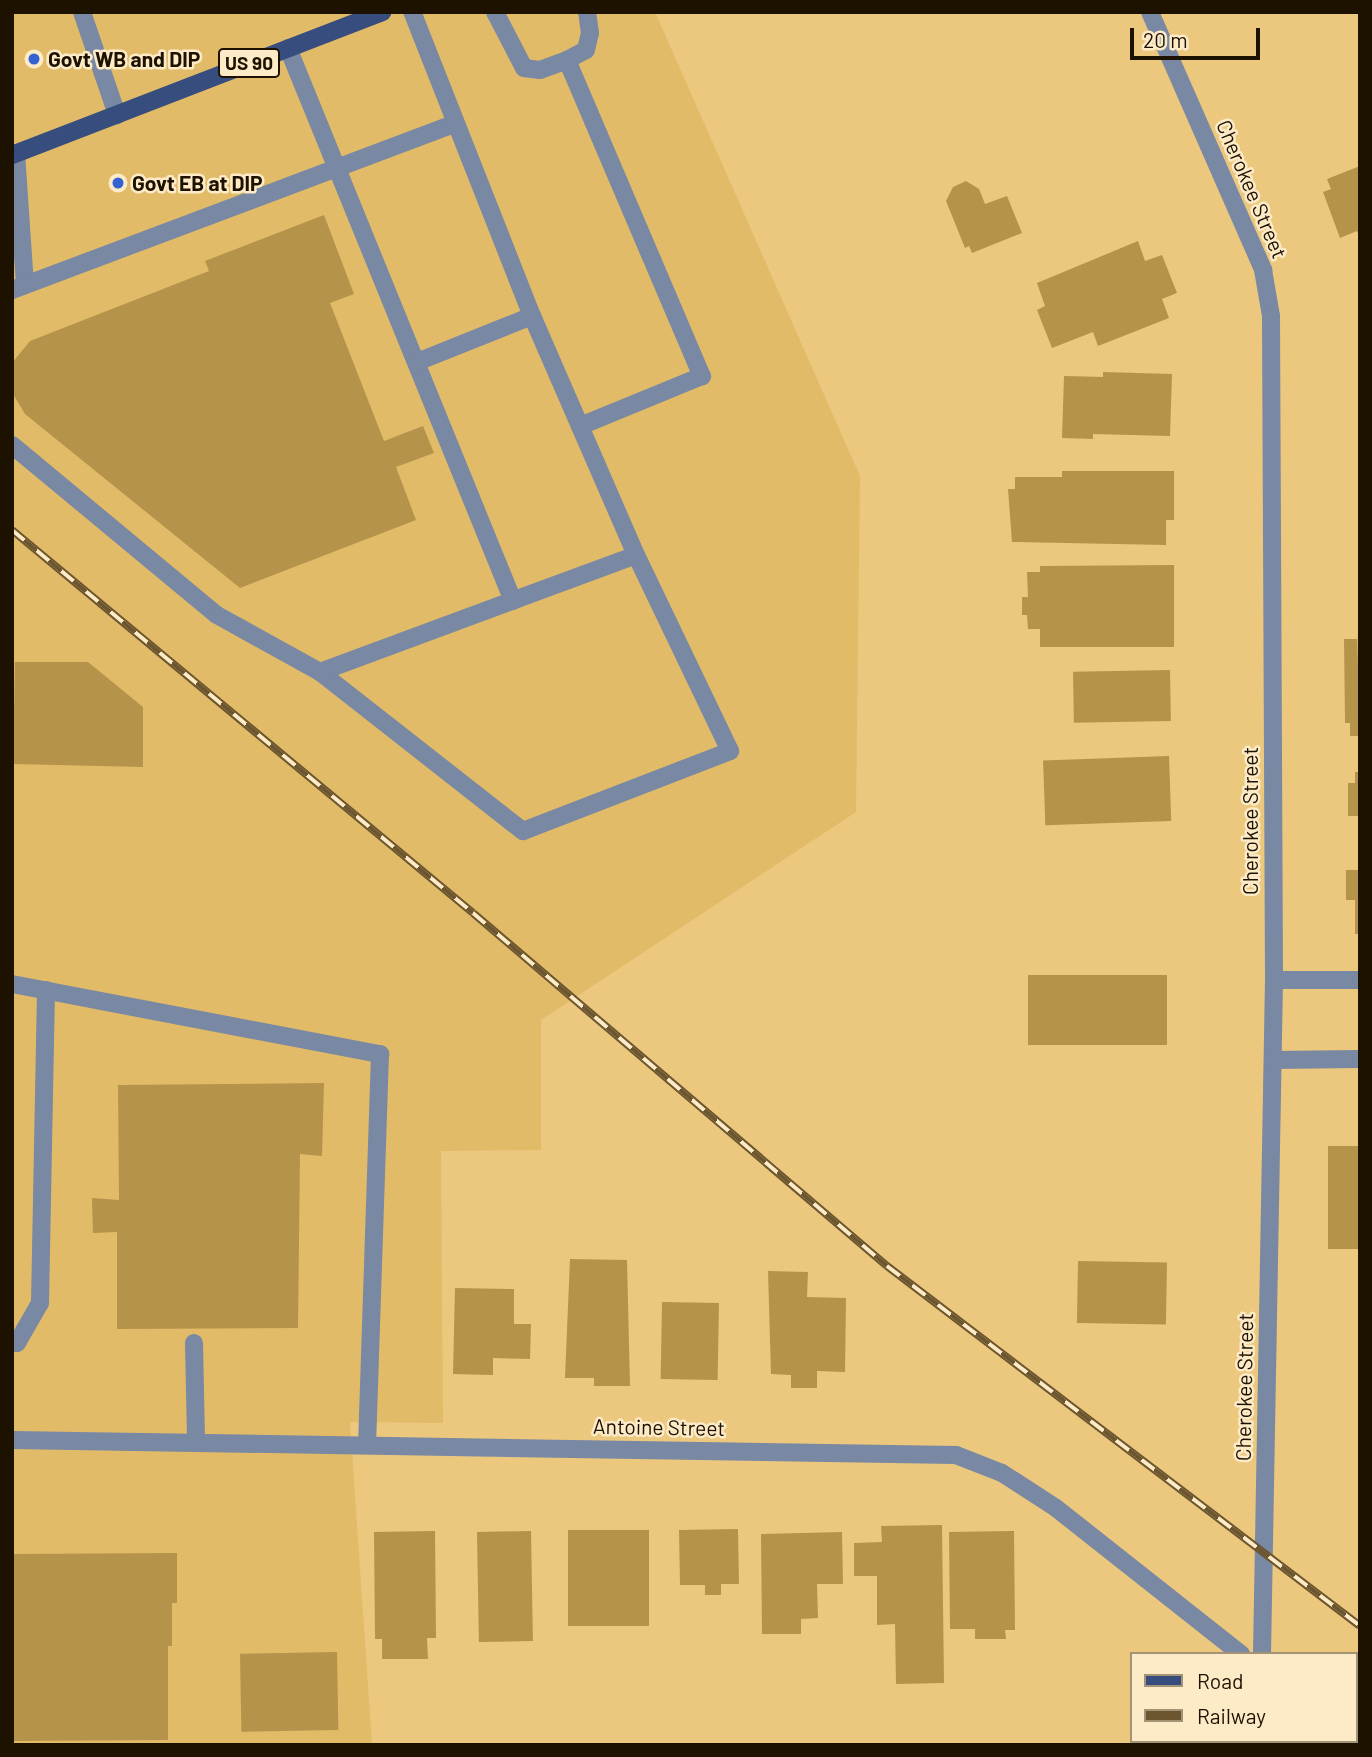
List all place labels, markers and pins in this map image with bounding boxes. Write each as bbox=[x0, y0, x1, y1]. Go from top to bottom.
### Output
place label: Govt WB and DIP bbox=[48, 46, 200, 72]
marker: Govt WB and DIP bbox=[26, 51, 42, 67]
place label: Govt EB at DIP bbox=[132, 170, 263, 196]
marker: Govt EB at DIP bbox=[110, 175, 126, 191]

